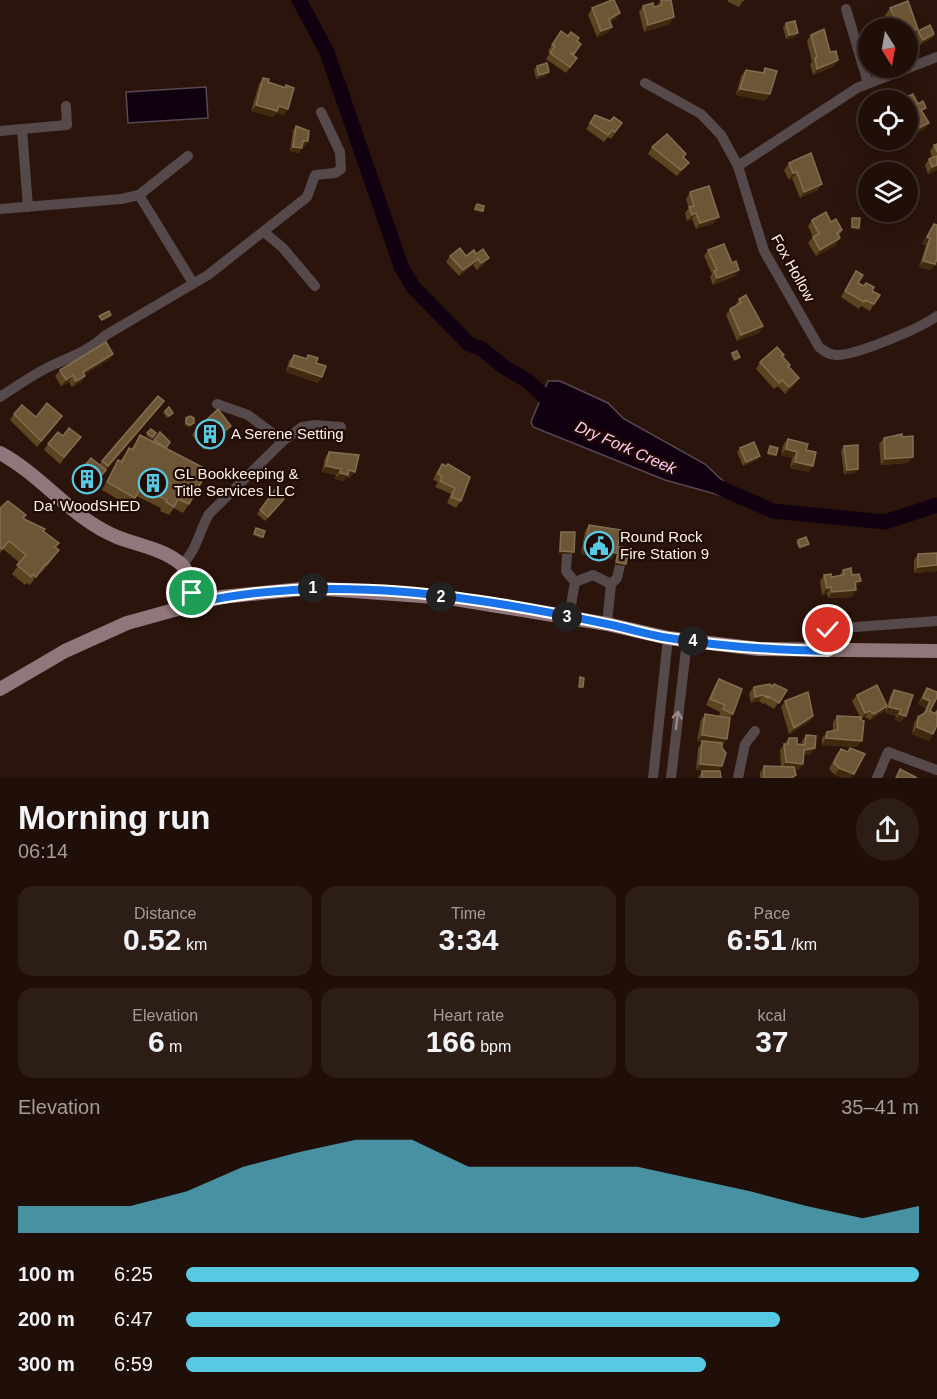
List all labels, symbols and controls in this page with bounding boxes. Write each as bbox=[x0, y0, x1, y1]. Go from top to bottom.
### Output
north arrow bbox=[858, 18, 918, 78]
map controls bbox=[858, 18, 918, 222]
button: locate bbox=[858, 90, 918, 150]
button: layers bbox=[858, 162, 918, 222]
street label: Fox Hollow bbox=[768, 231, 819, 304]
building icon: A Serene Setting bbox=[194, 418, 226, 450]
water label: Dry Fork Creek bbox=[573, 418, 680, 478]
place label: A Serene Setting bbox=[231, 425, 344, 442]
building icon: Da' WoodSHED bbox=[71, 463, 103, 495]
place label: GL Bookkeeping & Title Services LLC bbox=[174, 465, 299, 499]
building icon: GL Bookkeeping & Title Services LLC bbox=[137, 467, 169, 499]
place label: Da' WoodSHED bbox=[34, 497, 141, 514]
place label: Round Rock Fire Station 9 bbox=[620, 528, 709, 562]
public building icon: Round Rock Fire Station 9 bbox=[583, 530, 615, 562]
pin bbox=[166, 567, 217, 618]
pin: 1 bbox=[298, 573, 328, 603]
icon: arrive bbox=[175, 576, 208, 609]
text: 1 bbox=[309, 579, 317, 596]
pin: 2 bbox=[426, 582, 456, 612]
text: 2 bbox=[437, 588, 445, 605]
pin: 3 bbox=[552, 602, 582, 632]
pin bbox=[802, 604, 853, 655]
text: 3 bbox=[563, 608, 571, 625]
icon: check bbox=[811, 613, 844, 646]
pin: 4 bbox=[678, 626, 708, 656]
text: 4 bbox=[689, 632, 697, 649]
one-way arrow bbox=[672, 710, 683, 730]
button: share bbox=[856, 798, 919, 861]
text: Morning run bbox=[18, 799, 210, 836]
text: 06:14 bbox=[18, 840, 68, 862]
text: Distance bbox=[134, 905, 196, 922]
text: Time bbox=[451, 905, 486, 922]
text: Pace bbox=[754, 905, 790, 922]
text: 0.52 bbox=[123, 923, 181, 956]
text: 3:34 bbox=[438, 923, 499, 956]
text: 6:51 bbox=[727, 923, 787, 956]
text: km bbox=[181, 936, 207, 953]
text: /km bbox=[787, 936, 817, 953]
text: Elevation bbox=[132, 1007, 198, 1024]
text: Heart rate bbox=[433, 1007, 504, 1024]
text: kcal bbox=[758, 1007, 786, 1024]
text: 6 bbox=[148, 1025, 165, 1058]
text: 166 bbox=[426, 1025, 476, 1058]
text: 37 bbox=[755, 1025, 789, 1058]
text: m bbox=[165, 1038, 182, 1055]
text: bpm bbox=[476, 1038, 511, 1055]
text: Elevation bbox=[18, 1096, 100, 1118]
text: 35–41 m bbox=[841, 1096, 919, 1118]
text: 100 m bbox=[18, 1263, 75, 1285]
text: 6:25 bbox=[114, 1263, 153, 1285]
text: 200 m bbox=[18, 1308, 75, 1330]
text: 6:47 bbox=[114, 1308, 153, 1330]
text: 300 m bbox=[18, 1353, 75, 1375]
text: 6:59 bbox=[114, 1353, 153, 1375]

